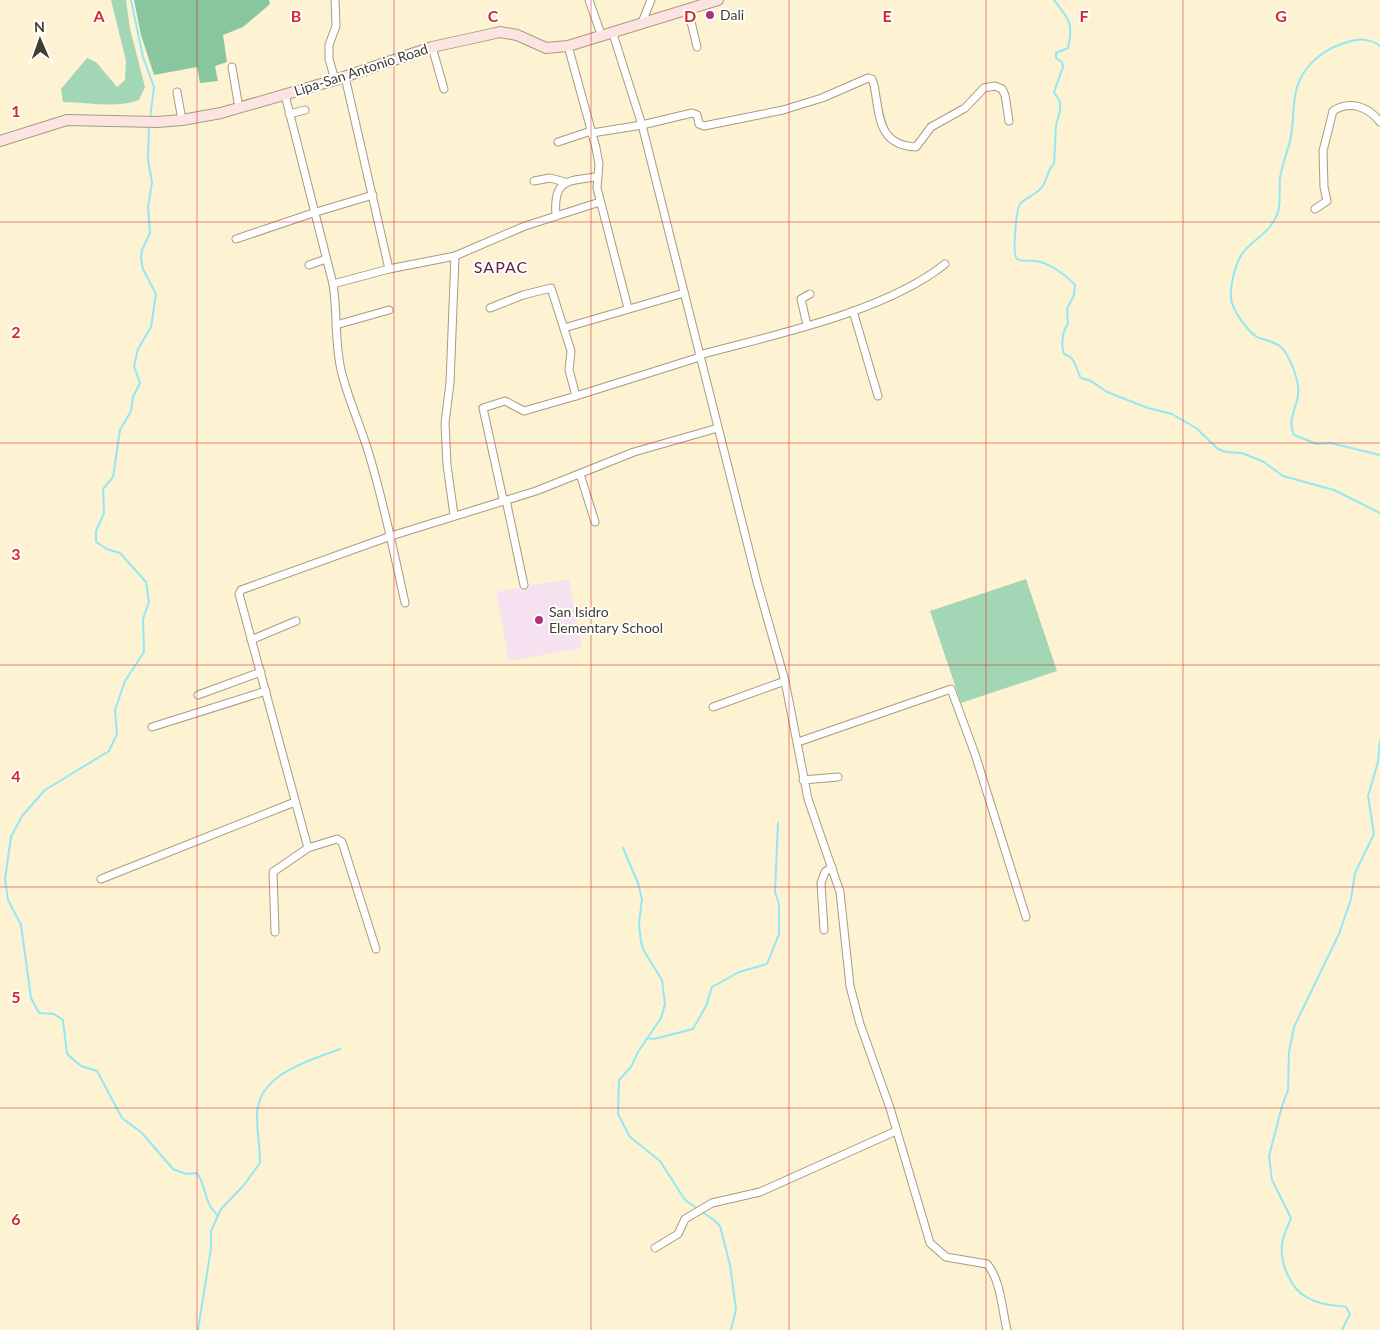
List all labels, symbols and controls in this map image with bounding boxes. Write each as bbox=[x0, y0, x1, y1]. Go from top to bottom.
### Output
text: A bbox=[92, 6, 105, 25]
text: B bbox=[291, 6, 301, 25]
text: C bbox=[488, 6, 499, 25]
text: D bbox=[684, 6, 696, 25]
place label: Dali bbox=[720, 6, 744, 23]
text: E bbox=[882, 6, 892, 25]
text: F bbox=[1079, 6, 1089, 25]
text: G bbox=[1275, 6, 1287, 25]
marker: Dali bbox=[704, 9, 716, 21]
north arrow bbox=[15, 15, 65, 65]
text: N bbox=[34, 18, 45, 35]
street label: Lipa-San Antonio Road bbox=[292, 40, 430, 99]
text: 1 bbox=[11, 101, 21, 120]
district label: SAPAC bbox=[474, 257, 528, 276]
text: 2 bbox=[11, 322, 21, 341]
text: 3 bbox=[11, 544, 21, 563]
place label: San Isidro Elementary School bbox=[549, 603, 663, 636]
marker: San Isidro Elementary School bbox=[533, 614, 545, 626]
text: 4 bbox=[11, 766, 21, 785]
text: 5 bbox=[11, 987, 21, 1006]
text: 6 bbox=[11, 1209, 21, 1228]

